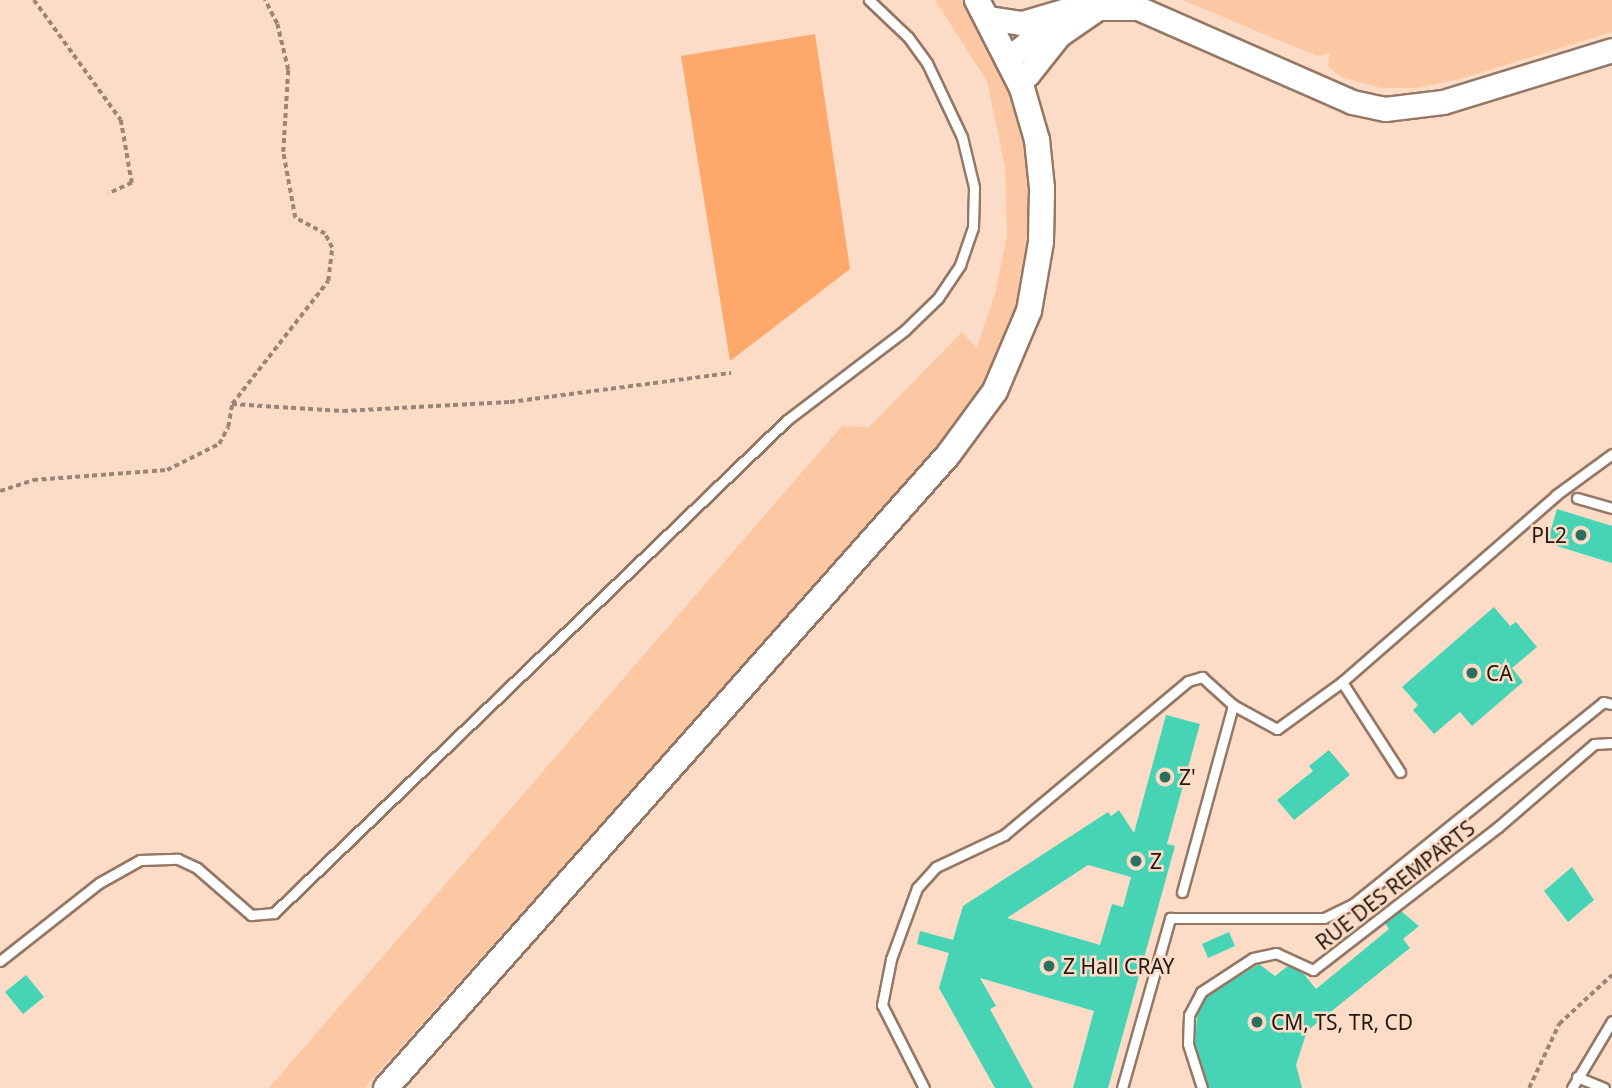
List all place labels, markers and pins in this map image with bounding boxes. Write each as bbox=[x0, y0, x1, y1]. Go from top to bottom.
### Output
place label: PL2 bbox=[1531, 522, 1567, 548]
marker: PL2 bbox=[1573, 527, 1589, 543]
place label: CA bbox=[1486, 660, 1513, 686]
marker: CA bbox=[1464, 665, 1480, 681]
place label: Z' bbox=[1179, 764, 1196, 790]
marker: Z' bbox=[1157, 769, 1173, 785]
place label: Z bbox=[1150, 848, 1162, 874]
marker: Z bbox=[1128, 853, 1144, 869]
place label: Z Hall CRAY bbox=[1063, 953, 1174, 979]
marker: Z Hall CRAY bbox=[1041, 958, 1057, 974]
place label: CM, TS, TR, CD bbox=[1271, 1009, 1413, 1035]
marker: CM, TS, TR, CD bbox=[1249, 1014, 1265, 1030]

